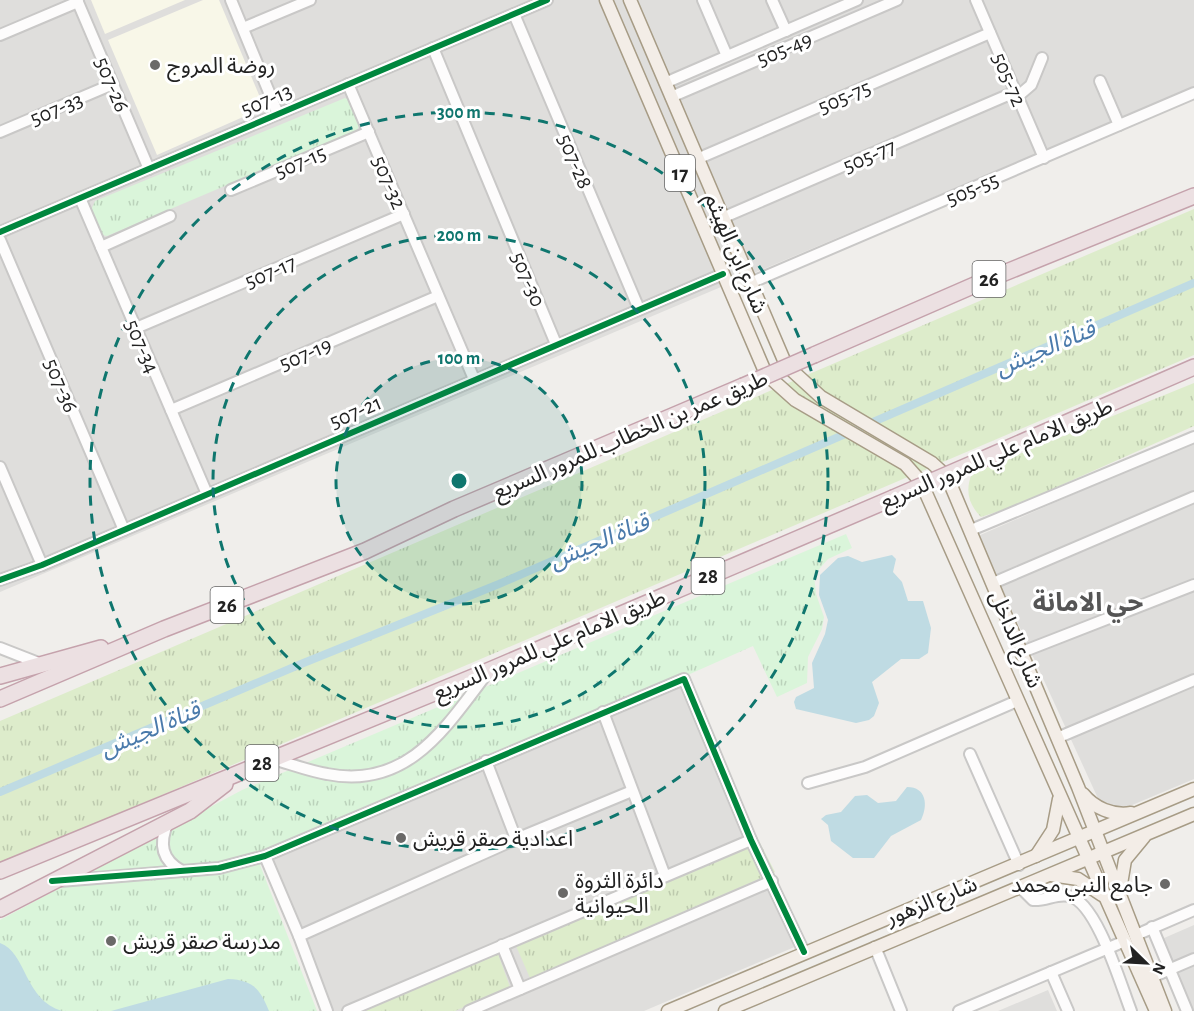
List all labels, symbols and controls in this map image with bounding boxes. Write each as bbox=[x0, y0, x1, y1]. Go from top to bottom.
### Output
street label: 505-49 bbox=[754, 28, 815, 70]
street label: 505-72 bbox=[988, 49, 1030, 109]
street label: 507-26 bbox=[91, 54, 133, 115]
place label: روضة المروج bbox=[167, 55, 275, 82]
marker: روضة المروج bbox=[148, 58, 162, 72]
street label: 505-75 bbox=[815, 76, 874, 118]
street label: 507-13 bbox=[238, 79, 295, 120]
street label: 507-33 bbox=[27, 88, 86, 130]
text: 300 m bbox=[437, 104, 481, 122]
street label: 507-28 bbox=[554, 131, 596, 192]
street label: 505-77 bbox=[840, 135, 899, 177]
street label: 507-15 bbox=[271, 141, 329, 183]
street label: 507-32 bbox=[368, 152, 410, 212]
road number: 17 bbox=[665, 155, 695, 191]
street label: 505-55 bbox=[943, 168, 1002, 210]
street label: شارع ابن الهيثم bbox=[696, 190, 771, 319]
text: 200 m bbox=[437, 227, 481, 245]
street label: 507-30 bbox=[507, 249, 549, 310]
street label: 507-17 bbox=[241, 251, 299, 292]
road number: 26 bbox=[972, 261, 1006, 297]
street label: 507-34 bbox=[121, 316, 163, 377]
water label: قناة الجيش bbox=[992, 316, 1101, 382]
street label: 507-19 bbox=[276, 333, 335, 375]
text: 100 m bbox=[438, 350, 480, 368]
street label: 507-36 bbox=[40, 355, 82, 416]
street label: طريق عمر بن الخطاب للمرور السريع bbox=[490, 367, 773, 508]
street label: 507-21 bbox=[326, 391, 385, 433]
street label: طريق الامام علي للمرور السريع bbox=[877, 395, 1118, 518]
centre of rings bbox=[449, 471, 469, 491]
water label: قناة الجيش bbox=[546, 509, 655, 575]
road number: 28 bbox=[692, 558, 724, 594]
street label: طريق الامام علي للمرور السريع bbox=[430, 586, 671, 709]
road number: 26 bbox=[210, 587, 244, 623]
street label: شارع الداخل bbox=[981, 587, 1046, 693]
district label: حي الامانة bbox=[1033, 589, 1143, 623]
water label: قناة الجيش bbox=[97, 697, 206, 763]
road number: 28 bbox=[246, 745, 278, 781]
place label: اعدادية صقر قريش bbox=[413, 828, 573, 851]
marker: اعدادية صقر قريش bbox=[394, 831, 408, 845]
place label: دائرة الثروة الحيوانية bbox=[575, 870, 664, 918]
street label: شارع الزهور bbox=[882, 873, 982, 934]
place label: جامع النبي محمد bbox=[1011, 874, 1153, 901]
marker: جامع النبي محمد bbox=[1158, 877, 1172, 891]
marker: دائرة الثروة الحيوانية bbox=[556, 886, 570, 900]
place label: مدرسة صقر قريش bbox=[123, 931, 281, 955]
north arrow bbox=[1116, 933, 1176, 993]
marker: مدرسة صقر قريش bbox=[104, 934, 118, 948]
text: N bbox=[1149, 960, 1168, 977]

